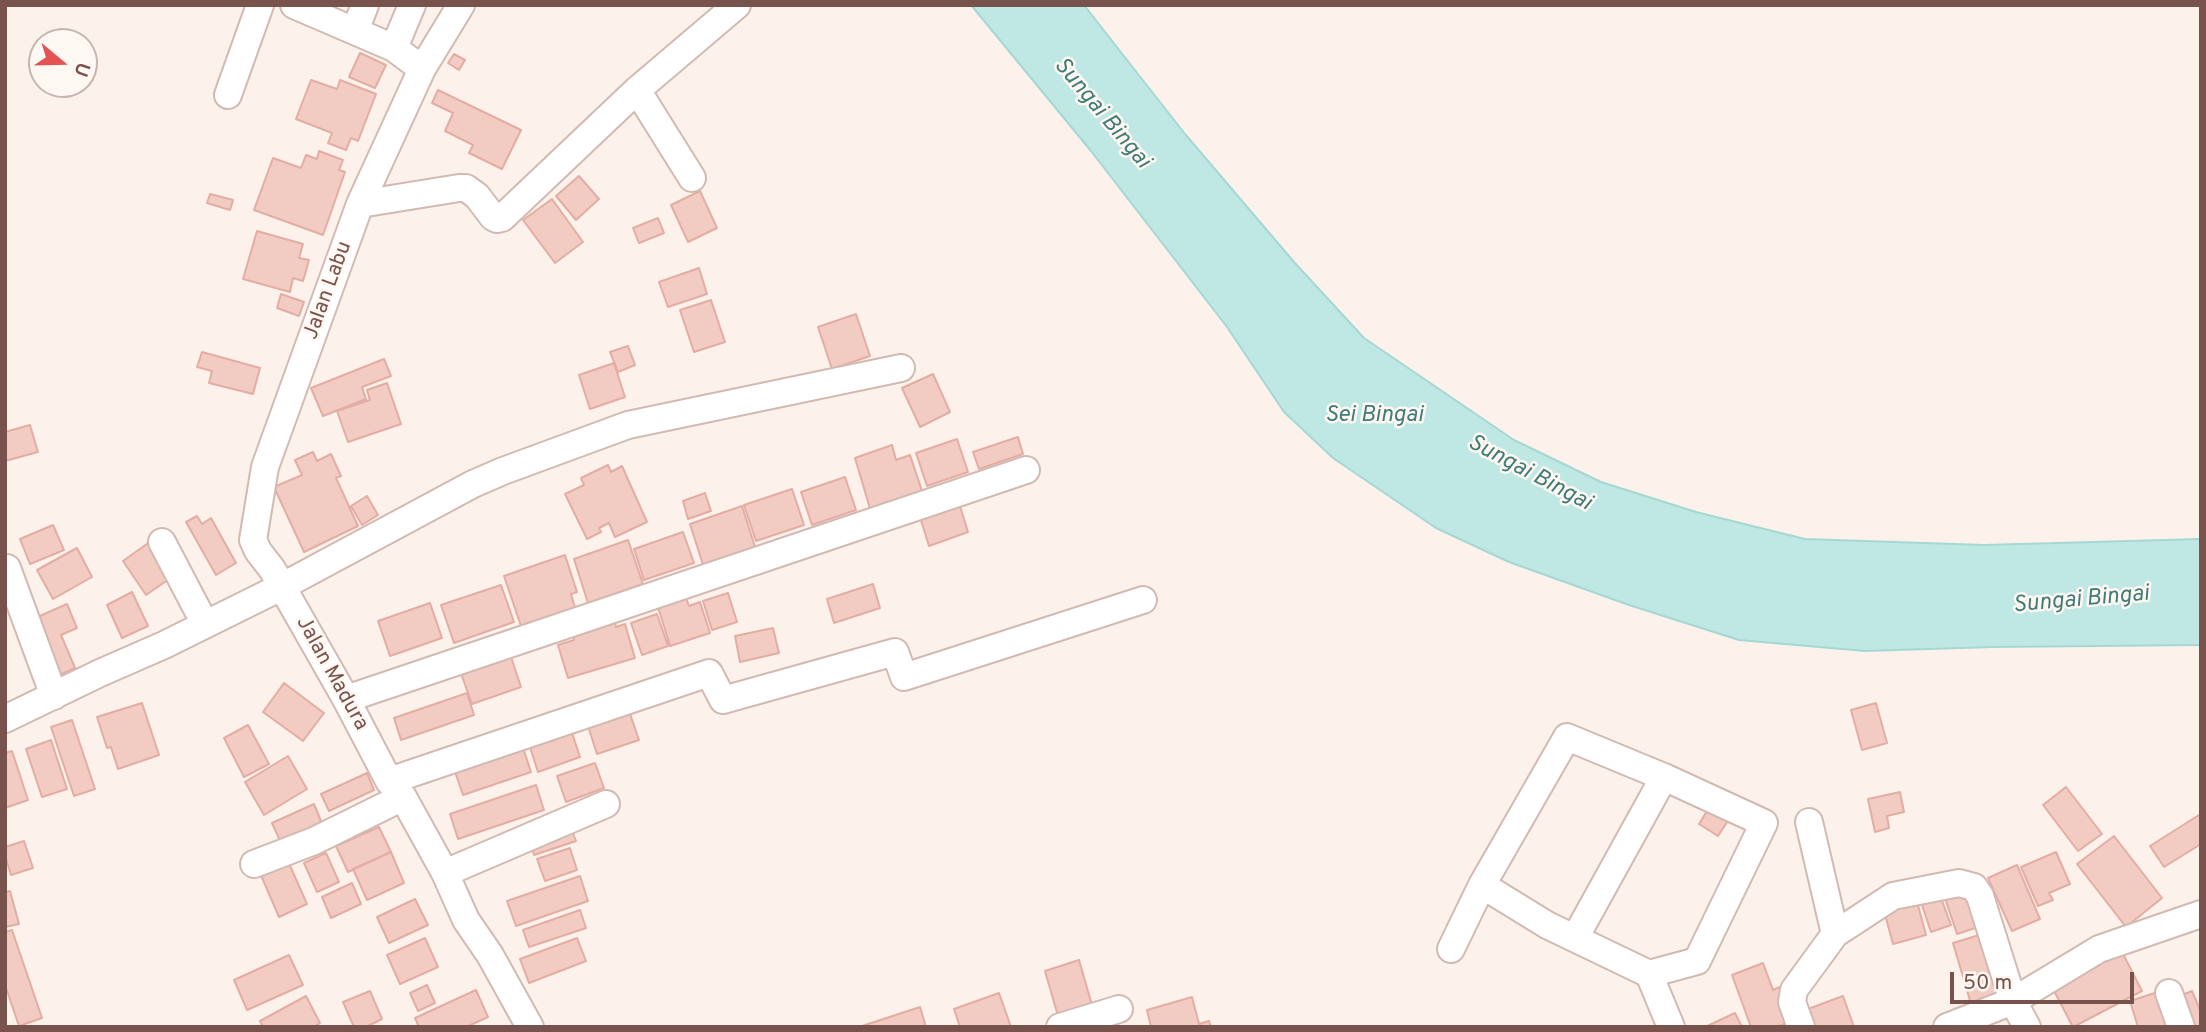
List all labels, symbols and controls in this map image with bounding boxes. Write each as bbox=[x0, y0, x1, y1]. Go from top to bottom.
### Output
north arrow bbox=[28, 28, 98, 98]
water label: Sungai Bingai bbox=[1047, 53, 1155, 175]
text: U bbox=[67, 59, 95, 79]
street label: Jalan Labu bbox=[300, 239, 358, 343]
water label: Sei Bingai bbox=[1325, 402, 1423, 430]
water label: Sungai Bingai bbox=[1462, 430, 1596, 518]
water label: Sungai Bingai bbox=[2012, 581, 2150, 621]
street label: Jalan Madura bbox=[289, 613, 373, 735]
scale bar bbox=[1954, 958, 2138, 1002]
text: 50 m bbox=[1963, 970, 2012, 997]

